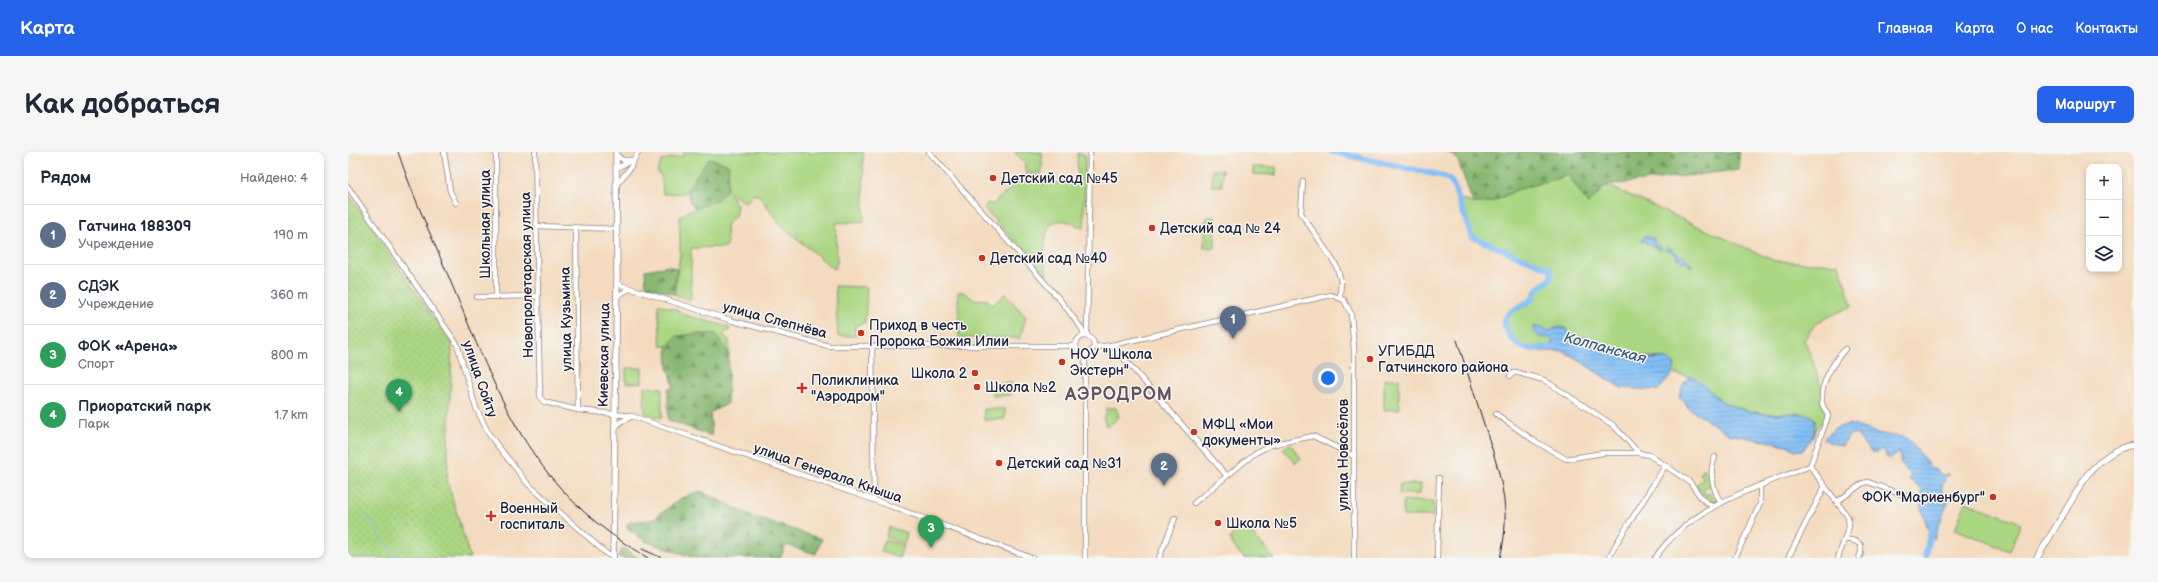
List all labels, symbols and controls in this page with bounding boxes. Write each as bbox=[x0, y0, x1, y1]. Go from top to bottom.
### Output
text: Карта bbox=[20, 17, 74, 40]
text: Главная bbox=[1878, 20, 1933, 37]
text: Карта bbox=[1955, 20, 1994, 37]
text: О нас bbox=[2016, 20, 2053, 37]
text: Контакты bbox=[2075, 20, 2138, 37]
button: Маршрут bbox=[2037, 86, 2134, 123]
text: Как добраться bbox=[24, 88, 221, 121]
map controls bbox=[2086, 164, 2122, 272]
button: + bbox=[2086, 164, 2122, 200]
text: Рядом bbox=[40, 168, 91, 188]
street label: Школьная улица bbox=[477, 169, 494, 279]
text: Найдено: 4 bbox=[240, 170, 308, 186]
place label: Детский сад №45 bbox=[1001, 170, 1118, 187]
marker: Детский сад №45 bbox=[988, 173, 998, 183]
street label: Новопролетарская улица bbox=[517, 191, 537, 358]
button: − bbox=[2086, 200, 2122, 236]
text: Гатчина 188309 bbox=[78, 217, 192, 236]
place label: Детский сад № 24 bbox=[1160, 220, 1281, 237]
marker: Детский сад № 24 bbox=[1147, 223, 1157, 233]
text: 1 bbox=[50, 227, 56, 243]
text: 190 m bbox=[274, 227, 308, 243]
text: Учреждение bbox=[78, 236, 154, 252]
button: layers bbox=[2086, 236, 2122, 272]
place label: Детский сад №40 bbox=[990, 250, 1107, 267]
marker: Детский сад №40 bbox=[977, 253, 987, 263]
street label: улица Кузьмина bbox=[557, 266, 575, 372]
text: СДЭК bbox=[78, 277, 119, 296]
text: 2 bbox=[49, 287, 57, 303]
text: 360 m bbox=[270, 287, 308, 303]
text: Учреждение bbox=[78, 296, 154, 312]
street label: улица Слепнёва bbox=[721, 298, 830, 342]
street label: Киевская улица bbox=[595, 302, 613, 407]
pin: 1 bbox=[1220, 306, 1246, 339]
place label: Приход в честь Пророка Божия Илии bbox=[869, 317, 1009, 350]
marker: Приход в честь Пророка Божия Илии bbox=[856, 328, 866, 338]
water label: Колпанская bbox=[1562, 328, 1649, 368]
text: ФОК «Арена» bbox=[78, 337, 178, 356]
street label: улица Сойту bbox=[459, 338, 501, 420]
place label: УГИБДД Гатчинского района bbox=[1378, 343, 1509, 376]
place label: НОУ "Школа Экстерн" bbox=[1070, 346, 1153, 379]
text: 3 bbox=[49, 347, 57, 363]
text: 800 m bbox=[271, 347, 308, 363]
marker: УГИБДД Гатчинского района bbox=[1365, 354, 1375, 364]
text: Спорт bbox=[78, 356, 114, 372]
marker: НОУ "Школа Экстерн" bbox=[1057, 357, 1067, 367]
place label: Школа 2 bbox=[911, 365, 968, 382]
marker: Школа 2 bbox=[970, 368, 980, 378]
your location bbox=[1318, 368, 1338, 388]
place label: Поликлиника "Аэродром" bbox=[811, 372, 900, 405]
pin: 4 bbox=[386, 379, 412, 412]
place label: Школа №2 bbox=[985, 379, 1057, 396]
marker: Поликлиника "Аэродром" bbox=[796, 382, 808, 394]
marker: Школа №2 bbox=[972, 382, 982, 392]
district label: АЭРОДРОМ bbox=[1064, 384, 1173, 405]
text: Приоратский парк bbox=[78, 397, 211, 416]
street label: улица Новосёлов bbox=[1335, 398, 1352, 511]
text: 4 bbox=[49, 407, 57, 423]
text: 1.7 km bbox=[274, 407, 308, 423]
text: Парк bbox=[78, 416, 110, 432]
place label: МФЦ «Мои документы» bbox=[1202, 416, 1281, 449]
marker: МФЦ «Мои документы» bbox=[1189, 427, 1199, 437]
street label: улица Генерала Кныша bbox=[751, 440, 905, 507]
pin: 2 bbox=[1151, 453, 1177, 486]
place label: Детский сад №31 bbox=[1007, 455, 1121, 472]
marker: Детский сад №31 bbox=[994, 458, 1004, 468]
place label: ФОК "Мариенбург" bbox=[1862, 489, 1985, 506]
marker: ФОК "Мариенбург" bbox=[1988, 492, 1998, 502]
place label: Военный госпиталь bbox=[500, 500, 565, 533]
marker: Военный госпиталь bbox=[485, 510, 497, 522]
pin: 3 bbox=[918, 515, 944, 548]
place label: Школа №5 bbox=[1226, 515, 1297, 532]
marker: Школа №5 bbox=[1213, 518, 1223, 528]

